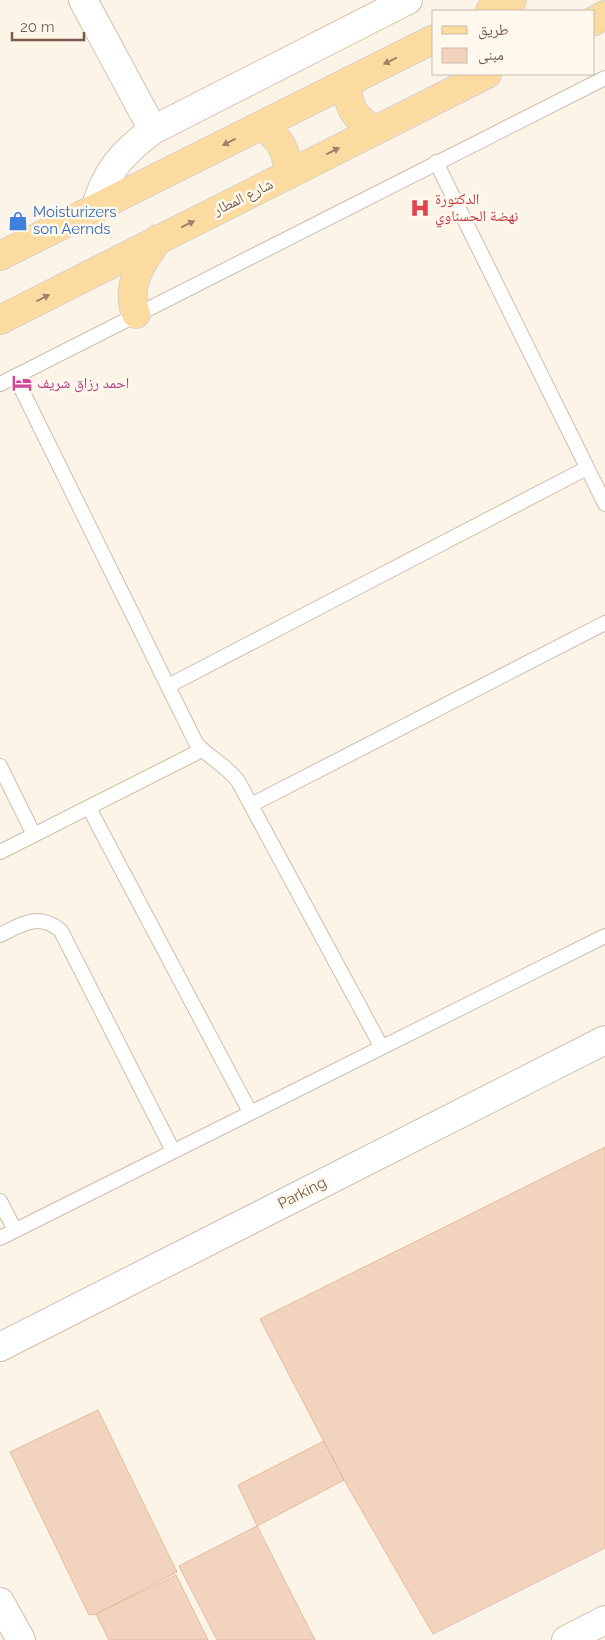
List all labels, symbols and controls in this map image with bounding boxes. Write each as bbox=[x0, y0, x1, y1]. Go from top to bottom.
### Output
scale bar bbox=[12, 10, 85, 42]
legend bbox=[432, 10, 595, 75]
text: 20 m bbox=[20, 18, 55, 36]
text: طريق bbox=[478, 21, 509, 40]
text: مبنى bbox=[478, 46, 504, 65]
one-way arrow bbox=[383, 57, 397, 65]
one-way arrow bbox=[222, 138, 236, 146]
one-way arrow bbox=[326, 147, 341, 155]
street label: شارع المطار bbox=[209, 175, 276, 221]
place label: الدكتورة نهضة الحسناوي bbox=[435, 190, 518, 228]
hospital icon: الدكتورة نهضة الحسناوي bbox=[409, 197, 431, 219]
place label: Moisturizers son Aernds bbox=[33, 203, 116, 238]
shop icon: Moisturizers son Aernds bbox=[7, 210, 29, 232]
one-way arrow bbox=[181, 220, 195, 228]
one-way arrow bbox=[36, 294, 51, 302]
hotel icon: احمد رزاق شريف bbox=[11, 372, 33, 394]
place label: احمد رزاق شريف bbox=[37, 374, 129, 393]
street label: Parking bbox=[275, 1173, 329, 1213]

